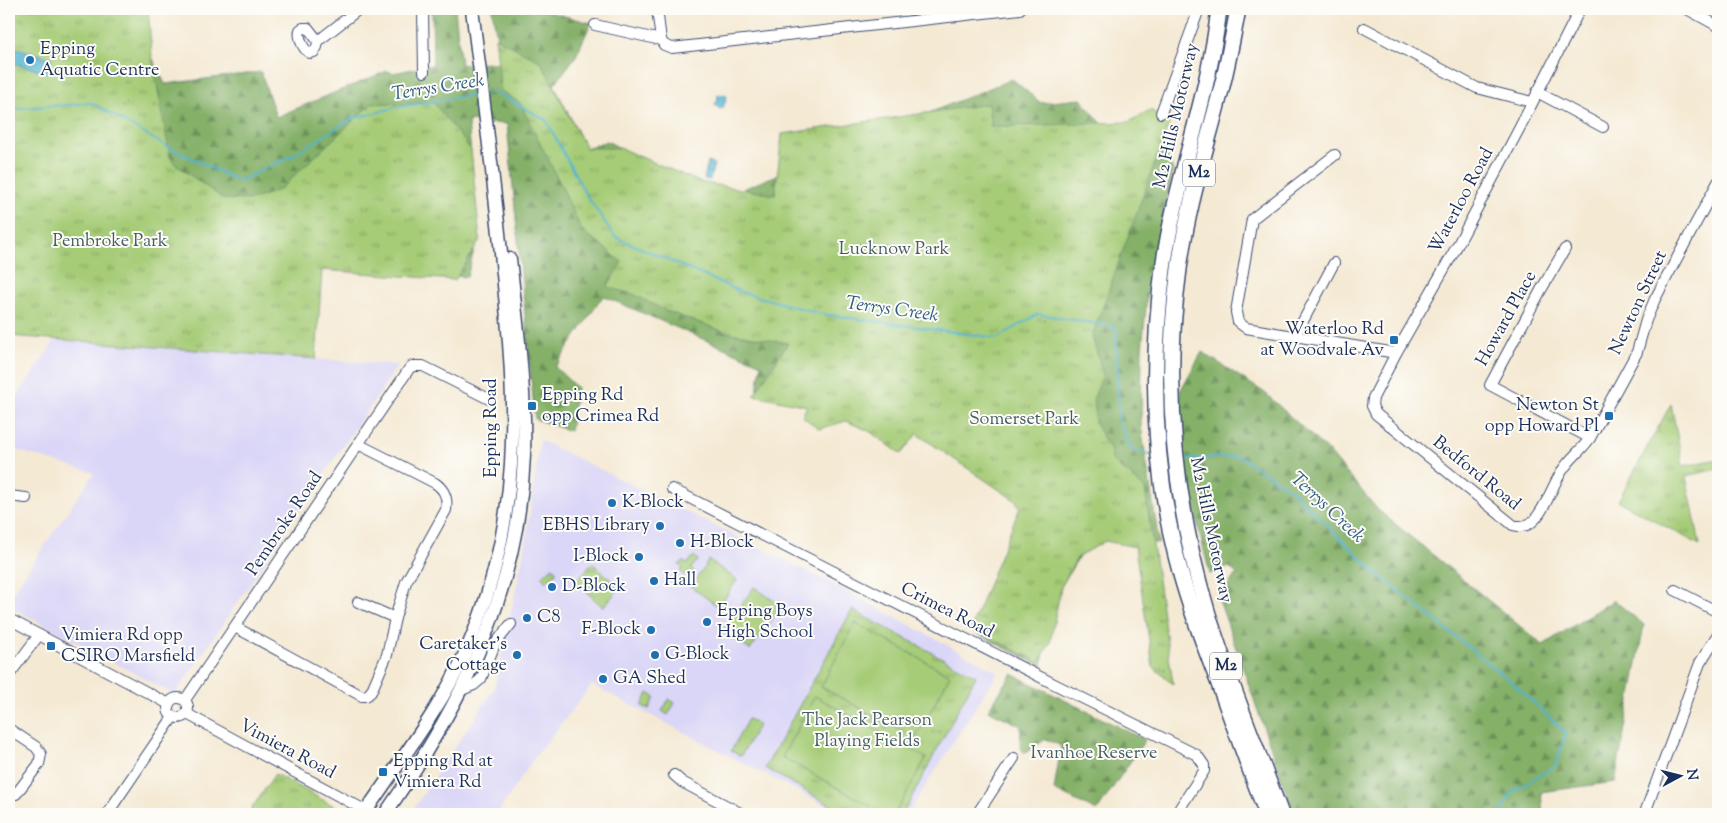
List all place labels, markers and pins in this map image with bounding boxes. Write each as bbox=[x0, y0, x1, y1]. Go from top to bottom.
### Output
place label: Epping Aquatic Centre bbox=[40, 37, 159, 84]
marker: Epping Aquatic Centre bbox=[24, 54, 36, 66]
place label: Waterloo Rd at Woodvale Av bbox=[1260, 317, 1385, 364]
marker: Waterloo Rd at Woodvale Av bbox=[1388, 334, 1400, 346]
place label: Epping Rd opp Crimea Rd bbox=[542, 383, 659, 430]
place label: Newton St opp Howard Pl bbox=[1485, 393, 1599, 440]
marker: Epping Rd opp Crimea Rd bbox=[526, 400, 538, 412]
marker: Newton St opp Howard Pl bbox=[1603, 410, 1615, 422]
place label: K-Block bbox=[622, 490, 684, 516]
marker: K-Block bbox=[606, 497, 618, 509]
place label: EBHS Library bbox=[543, 513, 650, 539]
marker: EBHS Library bbox=[654, 520, 666, 532]
place label: H-Block bbox=[690, 530, 754, 556]
marker: H-Block bbox=[674, 537, 686, 549]
place label: I-Block bbox=[573, 544, 629, 570]
marker: I-Block bbox=[633, 551, 645, 563]
place label: Hall bbox=[664, 568, 697, 594]
place label: D-Block bbox=[562, 574, 626, 600]
marker: Hall bbox=[648, 575, 660, 587]
marker: D-Block bbox=[546, 581, 558, 593]
place label: Epping Boys High School bbox=[717, 599, 813, 646]
place label: C8 bbox=[537, 605, 561, 631]
marker: C8 bbox=[521, 612, 533, 624]
marker: Epping Boys High School bbox=[701, 616, 713, 628]
place label: F-Block bbox=[581, 617, 641, 643]
place label: Vimiera Rd opp CSIRO Marsfield bbox=[61, 623, 195, 670]
marker: F-Block bbox=[645, 624, 657, 636]
place label: Caretaker's Cottage bbox=[419, 632, 507, 679]
marker: Vimiera Rd opp CSIRO Marsfield bbox=[45, 640, 57, 652]
place label: G-Block bbox=[665, 642, 730, 668]
marker: Caretaker's Cottage bbox=[511, 649, 523, 661]
marker: G-Block bbox=[649, 649, 661, 661]
place label: GA Shed bbox=[613, 666, 686, 692]
marker: GA Shed bbox=[597, 673, 609, 685]
place label: Epping Rd at Vimiera Rd bbox=[393, 749, 493, 796]
marker: Epping Rd at Vimiera Rd bbox=[377, 766, 389, 778]

